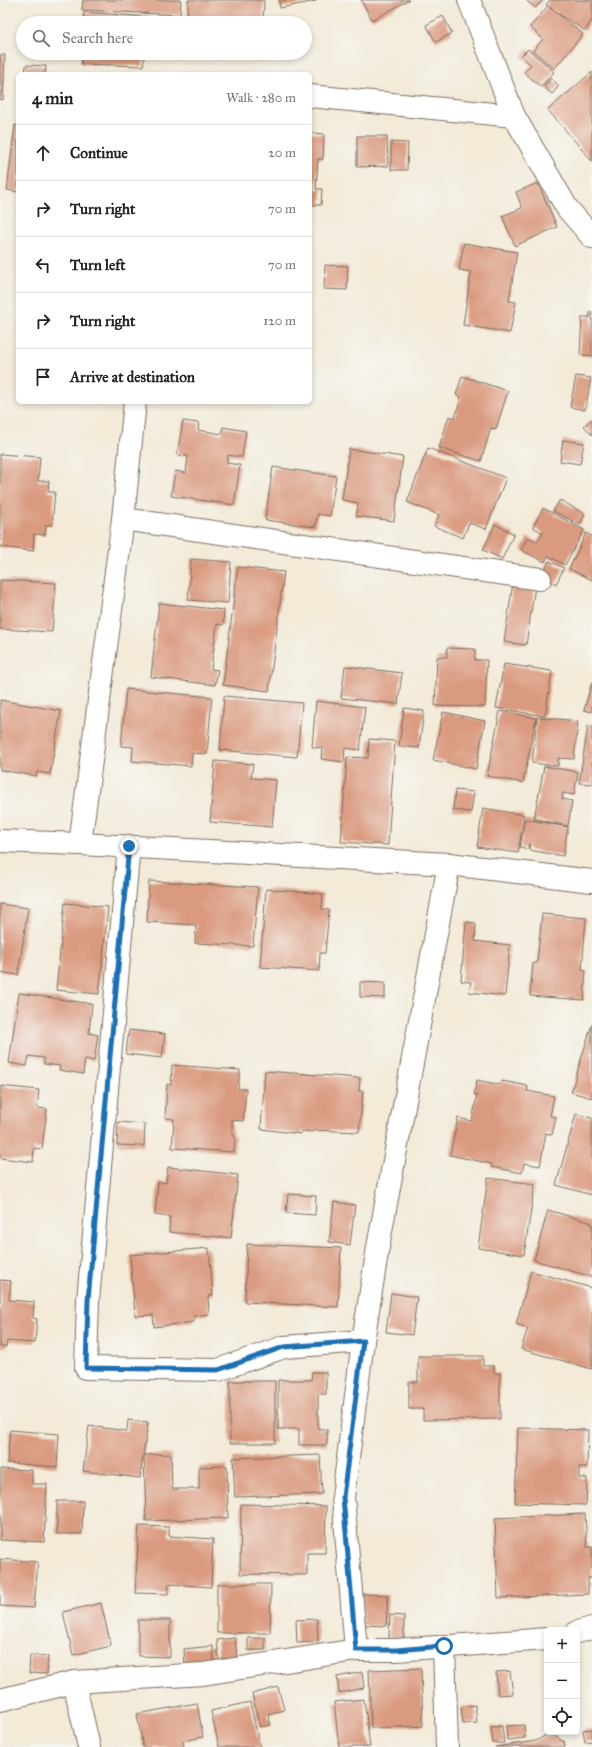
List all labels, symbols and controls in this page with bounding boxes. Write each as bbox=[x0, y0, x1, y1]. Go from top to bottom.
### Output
search box bbox=[16, 16, 312, 60]
icon: search bbox=[30, 27, 52, 49]
text: Search here bbox=[62, 29, 133, 47]
text: 4 min bbox=[32, 88, 73, 109]
text: Walk · 280 m bbox=[226, 90, 296, 106]
icon: ahead bbox=[32, 142, 54, 164]
text: Continue bbox=[70, 144, 128, 162]
text: 20 m bbox=[268, 145, 296, 161]
icon: right bbox=[32, 198, 54, 220]
text: Turn right bbox=[70, 200, 135, 218]
text: 70 m bbox=[268, 201, 296, 217]
icon: left bbox=[32, 254, 54, 276]
text: Turn left bbox=[70, 256, 126, 274]
text: 70 m bbox=[268, 257, 296, 273]
icon: right bbox=[32, 310, 54, 332]
text: Turn right bbox=[70, 312, 135, 330]
text: 120 m bbox=[263, 313, 296, 329]
icon: arrive bbox=[32, 366, 54, 388]
text: Arrive at destination bbox=[70, 368, 195, 386]
route end bbox=[120, 837, 138, 855]
map controls bbox=[544, 1627, 580, 1735]
button: + bbox=[544, 1627, 580, 1663]
route start bbox=[435, 1637, 453, 1655]
button: − bbox=[544, 1663, 580, 1699]
button: locate bbox=[544, 1699, 580, 1735]

